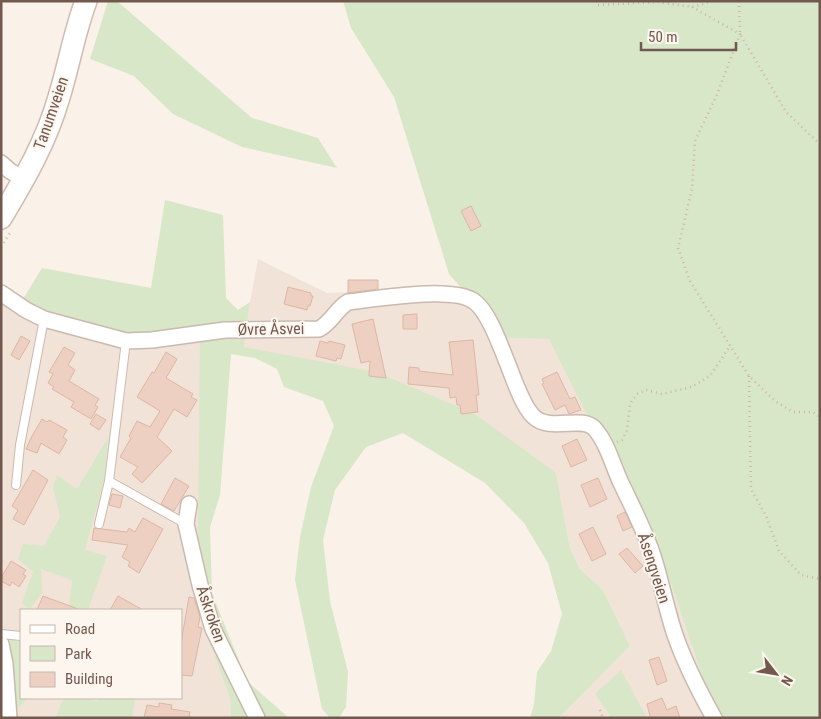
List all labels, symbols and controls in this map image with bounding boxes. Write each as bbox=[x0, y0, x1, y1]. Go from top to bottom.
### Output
scale bar bbox=[641, 20, 736, 52]
text: 50 m bbox=[648, 28, 678, 46]
street label: Tanumveien bbox=[30, 74, 72, 152]
street label: Øvre Åsvei bbox=[237, 318, 305, 339]
street label: Åsengveien bbox=[634, 530, 675, 606]
street label: Åskroken bbox=[192, 583, 230, 645]
legend bbox=[20, 609, 182, 699]
text: Road bbox=[65, 620, 95, 638]
text: Park bbox=[65, 645, 92, 663]
north arrow bbox=[751, 649, 801, 699]
text: Building bbox=[65, 670, 113, 688]
text: N bbox=[778, 673, 796, 688]

